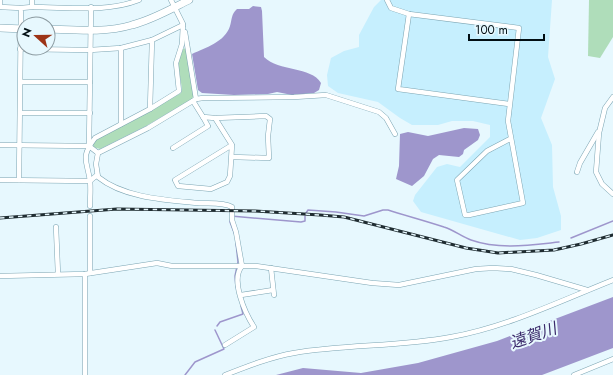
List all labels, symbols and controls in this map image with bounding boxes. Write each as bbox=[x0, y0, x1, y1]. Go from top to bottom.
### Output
north arrow bbox=[16, 16, 56, 56]
scale bar bbox=[469, 16, 544, 42]
text: 100 m bbox=[475, 21, 508, 39]
text: N bbox=[18, 25, 36, 39]
water label: 遠賀川 bbox=[507, 316, 561, 354]

